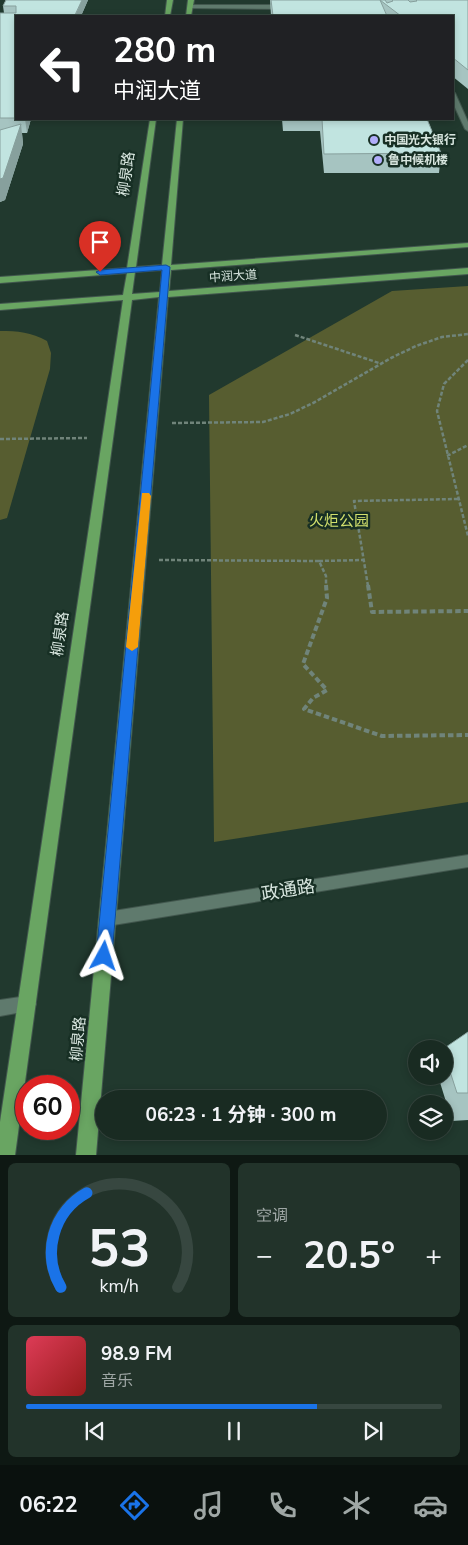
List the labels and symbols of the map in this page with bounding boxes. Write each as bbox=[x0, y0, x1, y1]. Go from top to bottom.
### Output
place label: 中国光大银行 bbox=[384, 132, 456, 148]
marker: 中国光大银行 bbox=[368, 134, 380, 146]
street label: 柳泉路 bbox=[113, 150, 139, 198]
place label: 鲁中候机楼 bbox=[388, 152, 448, 168]
marker: 鲁中候机楼 bbox=[372, 154, 384, 166]
pin bbox=[79, 221, 121, 272]
street label: 中润大道 bbox=[208, 266, 258, 286]
park label: 火炬公园 bbox=[309, 511, 369, 531]
street label: 柳泉路 bbox=[47, 610, 73, 658]
street label: 政通路 bbox=[259, 874, 317, 906]
position arrow bbox=[77, 929, 129, 981]
street label: 柳泉路 bbox=[66, 1016, 90, 1062]
speed limit sign: 60 bbox=[15, 1075, 80, 1140]

